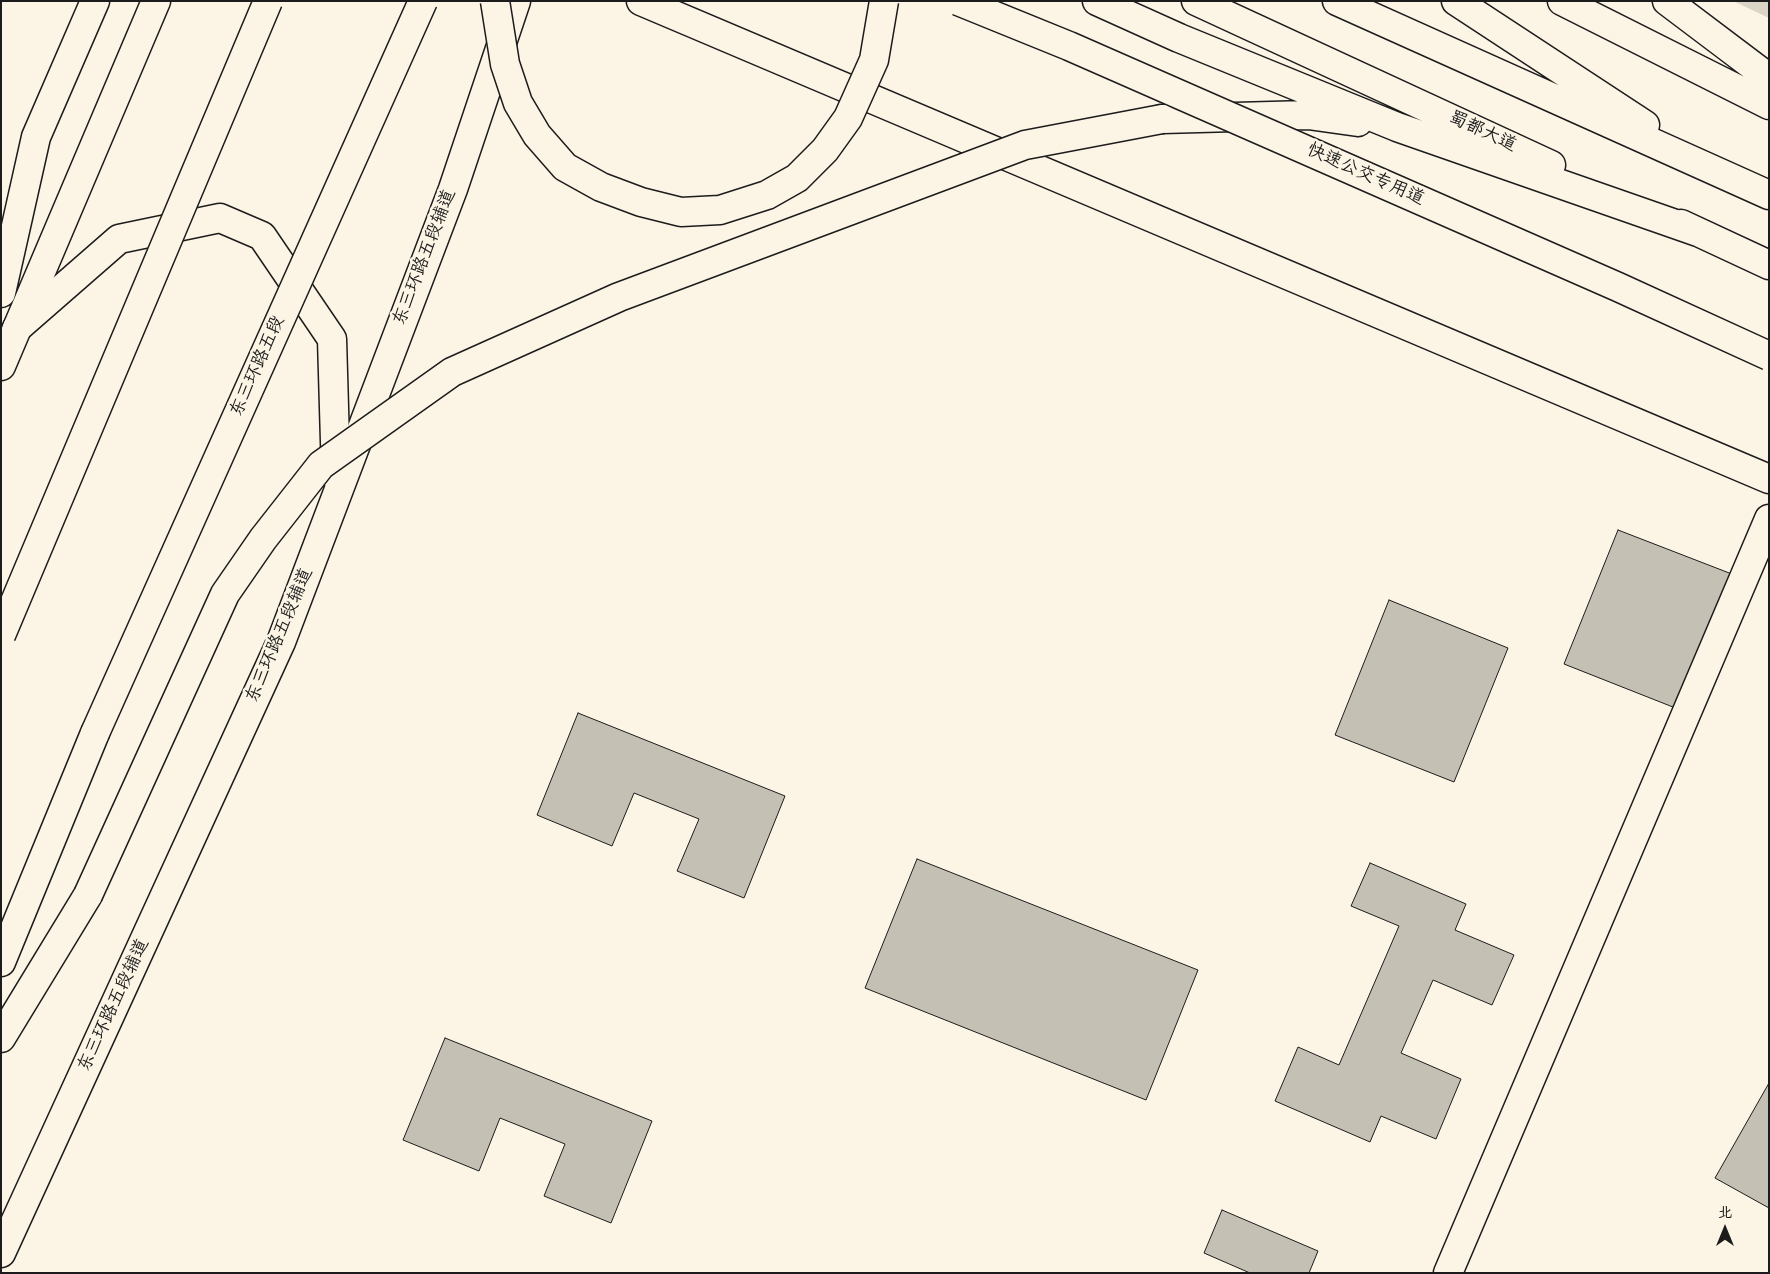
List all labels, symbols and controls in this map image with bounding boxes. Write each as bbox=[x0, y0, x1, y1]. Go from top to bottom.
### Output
street label: 蜀都大道 bbox=[1445, 108, 1519, 158]
street label: 快速公交专用道 bbox=[1303, 141, 1427, 211]
street label: 东三环路五段辅道 bbox=[390, 187, 462, 329]
street label: 东三环路五段 bbox=[227, 313, 291, 421]
street label: 东三环路五段辅道 bbox=[243, 566, 319, 706]
street label: 东三环路五段辅道 bbox=[75, 936, 155, 1076]
text: 北 bbox=[1718, 1203, 1732, 1224]
north arrow bbox=[1700, 1204, 1750, 1254]

